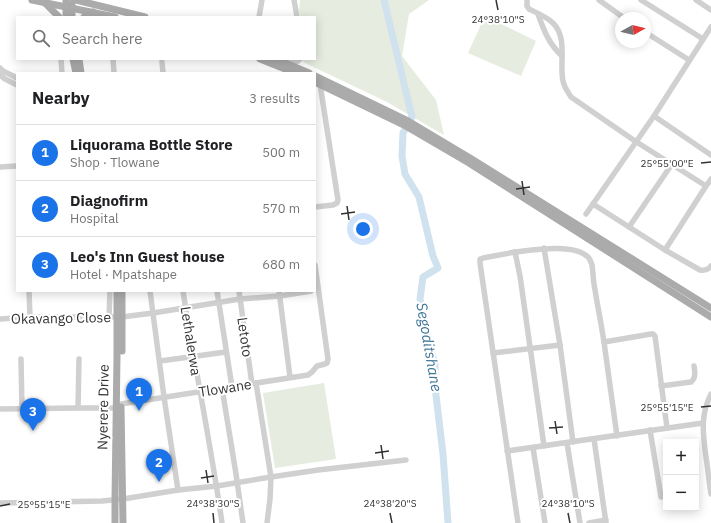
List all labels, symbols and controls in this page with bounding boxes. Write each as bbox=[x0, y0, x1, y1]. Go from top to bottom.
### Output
north arrow bbox=[615, 12, 651, 48]
text: 24°38'10"S bbox=[471, 13, 525, 26]
search box bbox=[16, 16, 316, 60]
icon: search bbox=[30, 27, 52, 49]
text: Search here bbox=[62, 29, 142, 48]
text: Nearby bbox=[32, 87, 90, 109]
text: 3 results bbox=[249, 90, 300, 107]
text: Liquorama Bottle Store bbox=[70, 135, 233, 154]
text: 1 bbox=[41, 144, 49, 161]
text: 500 m bbox=[262, 144, 300, 161]
text: Shop · Tlowane bbox=[70, 154, 160, 171]
text: 25°55'00"E bbox=[640, 157, 694, 170]
text: Diagnofirm bbox=[70, 191, 148, 210]
text: 2 bbox=[41, 200, 49, 217]
text: 570 m bbox=[262, 200, 300, 217]
text: Hospital bbox=[70, 210, 119, 227]
your location bbox=[353, 219, 373, 239]
text: Leo's Inn Guest house bbox=[70, 247, 225, 266]
text: 3 bbox=[41, 256, 49, 273]
text: 680 m bbox=[262, 256, 300, 273]
text: Hotel · Mpatshape bbox=[70, 266, 177, 283]
water label: Segoditshane bbox=[412, 301, 447, 393]
street label: Lethalerwa bbox=[177, 305, 205, 377]
street label: Okavango Close bbox=[11, 308, 111, 328]
street label: Letoto bbox=[233, 316, 257, 358]
street label: Nyerere Drive bbox=[93, 364, 113, 450]
street label: Tlowane bbox=[197, 375, 253, 401]
pin: 1 bbox=[126, 378, 152, 411]
pin: 3 bbox=[20, 398, 46, 431]
text: 25°55'15"E bbox=[640, 401, 694, 414]
map controls bbox=[663, 439, 699, 511]
button: + bbox=[663, 439, 699, 475]
pin: 2 bbox=[146, 449, 172, 482]
button: − bbox=[663, 475, 699, 511]
text: 24°38'30"S bbox=[186, 497, 240, 510]
text: 24°38'20"S bbox=[363, 497, 417, 510]
text: 24°38'10"S bbox=[541, 497, 595, 510]
text: 25°55'15"E bbox=[17, 498, 71, 511]

